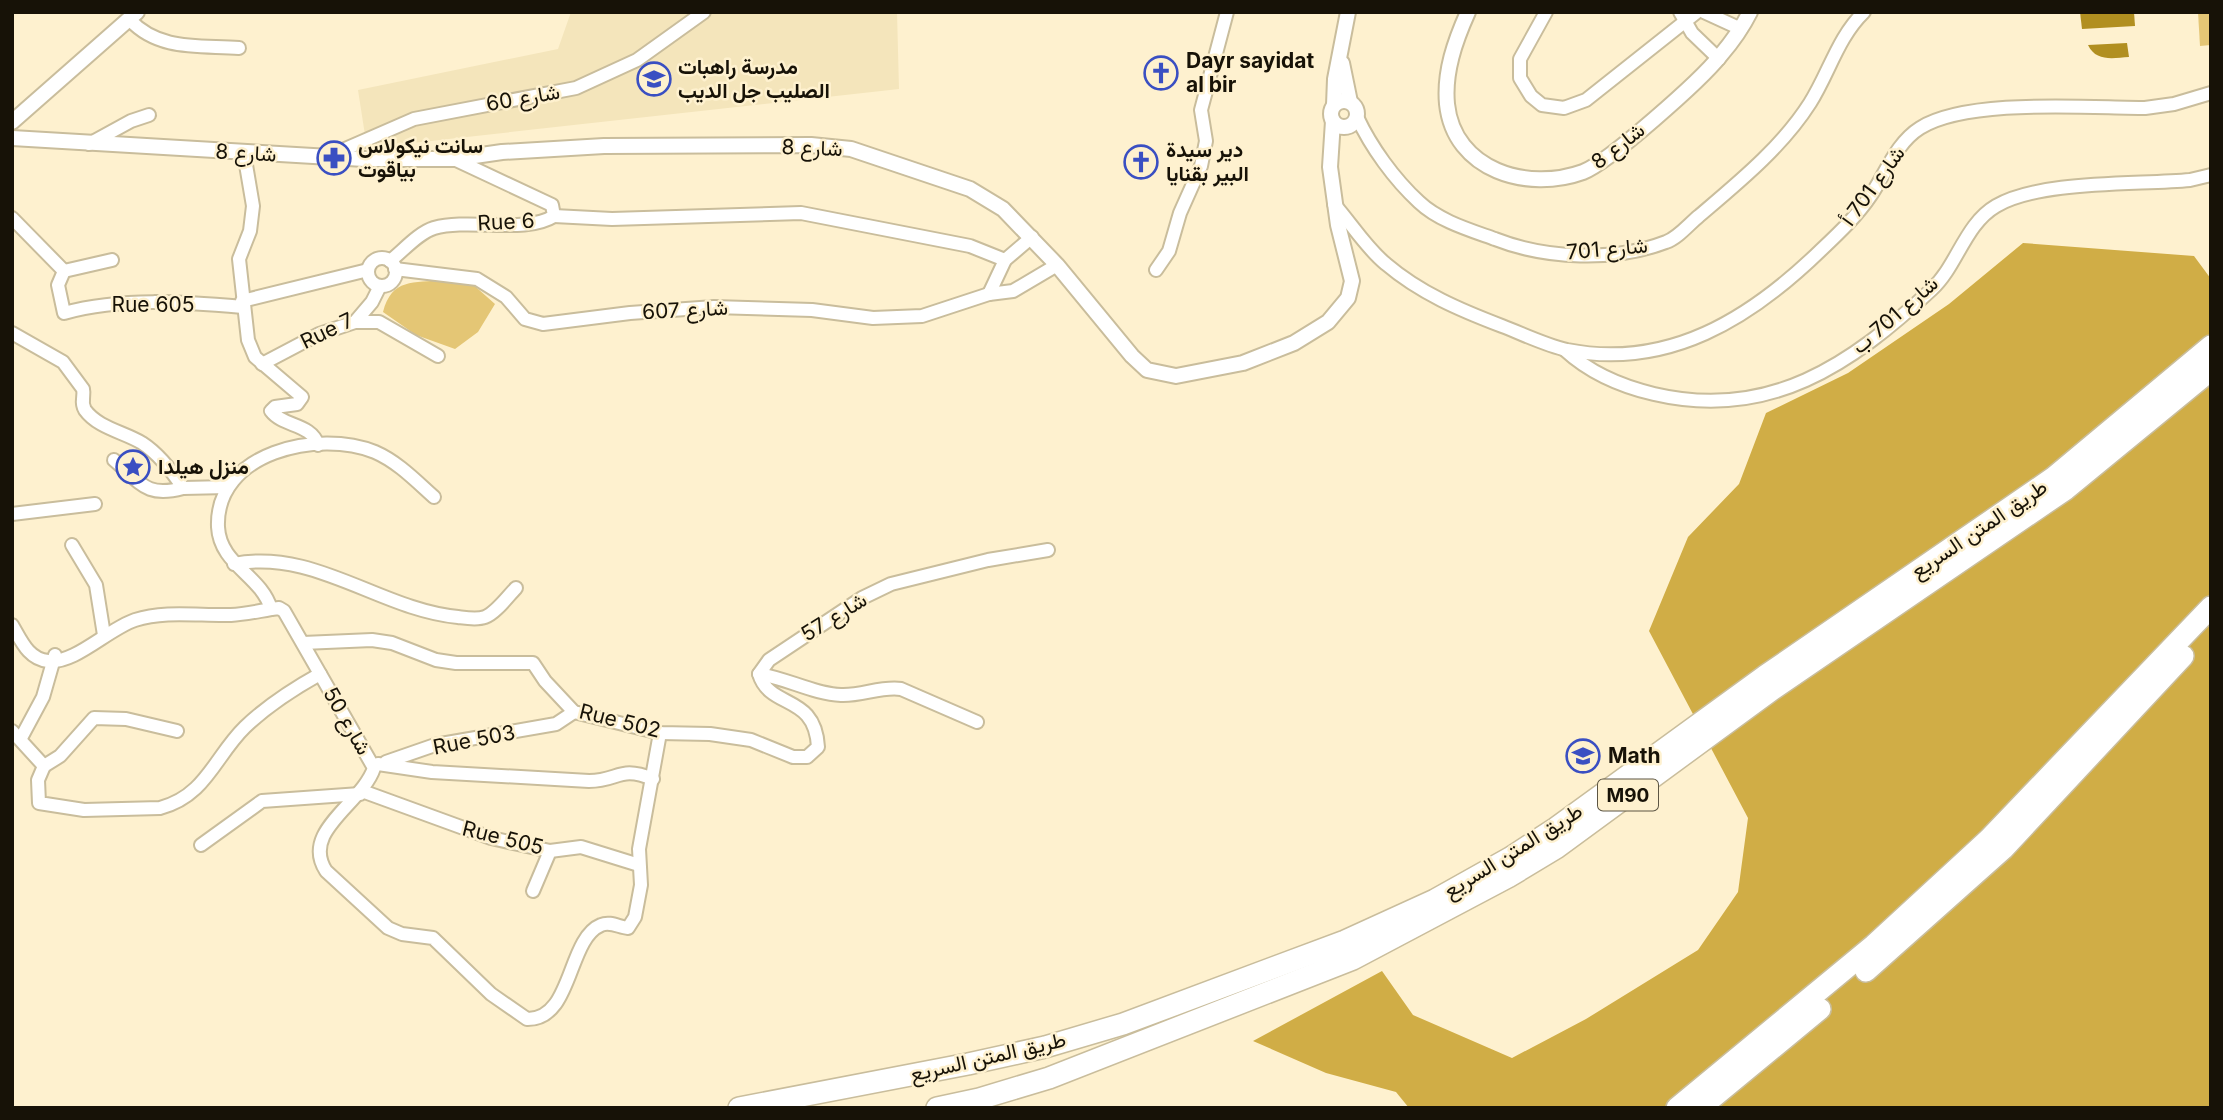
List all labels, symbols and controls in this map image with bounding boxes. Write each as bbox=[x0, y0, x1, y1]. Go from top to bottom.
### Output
place label: Dayr sayidat al bir bbox=[1186, 48, 1315, 97]
place label: مدرسة راهبات الصليب جل الديب bbox=[678, 54, 830, 103]
church icon: Dayr sayidat al bir bbox=[1142, 54, 1180, 92]
school or university icon: مدرسة راهبات الصليب جل الديب bbox=[635, 60, 673, 98]
street label: شارع 60 bbox=[484, 79, 562, 118]
street label: شارع 8 bbox=[1586, 117, 1651, 176]
place label: سانت نيكولاس بياقوت bbox=[358, 133, 483, 183]
street label: شارع 8 bbox=[781, 134, 843, 163]
place label: دير سيدة البير بقنايا bbox=[1166, 137, 1249, 187]
street label: شارع 8 bbox=[215, 138, 277, 169]
pharmacy icon: سانت نيكولاس بياقوت bbox=[315, 139, 353, 177]
street label: شارع 701 أ bbox=[1835, 141, 1911, 232]
church icon: دير سيدة البير بقنايا bbox=[1122, 143, 1160, 181]
street label: Rue 6 bbox=[477, 208, 535, 235]
street label: شارع 701 bbox=[1565, 232, 1649, 266]
street label: شارع 701 ب bbox=[1847, 270, 1944, 360]
street label: Rue 605 bbox=[111, 292, 195, 317]
street label: شارع 607 bbox=[641, 295, 729, 326]
street label: Rue 7 bbox=[296, 307, 357, 354]
place icon: منزل هيلدا bbox=[114, 448, 152, 486]
place label: منزل هيلدا bbox=[158, 454, 249, 480]
street label: طريق المتن السريع bbox=[1906, 474, 2053, 585]
street label: شارع 57 bbox=[796, 587, 872, 648]
street label: شارع 50 bbox=[316, 682, 377, 760]
street label: Rue 502 bbox=[577, 698, 663, 743]
street label: Rue 503 bbox=[431, 719, 517, 760]
school or university icon: Math bbox=[1564, 737, 1602, 775]
place label: Math bbox=[1608, 743, 1661, 768]
road number: M90 bbox=[1598, 780, 1658, 810]
street label: طريق المتن السريع bbox=[1439, 798, 1588, 905]
street label: Rue 505 bbox=[460, 815, 546, 860]
street label: طريق المتن السريع bbox=[908, 1026, 1069, 1089]

